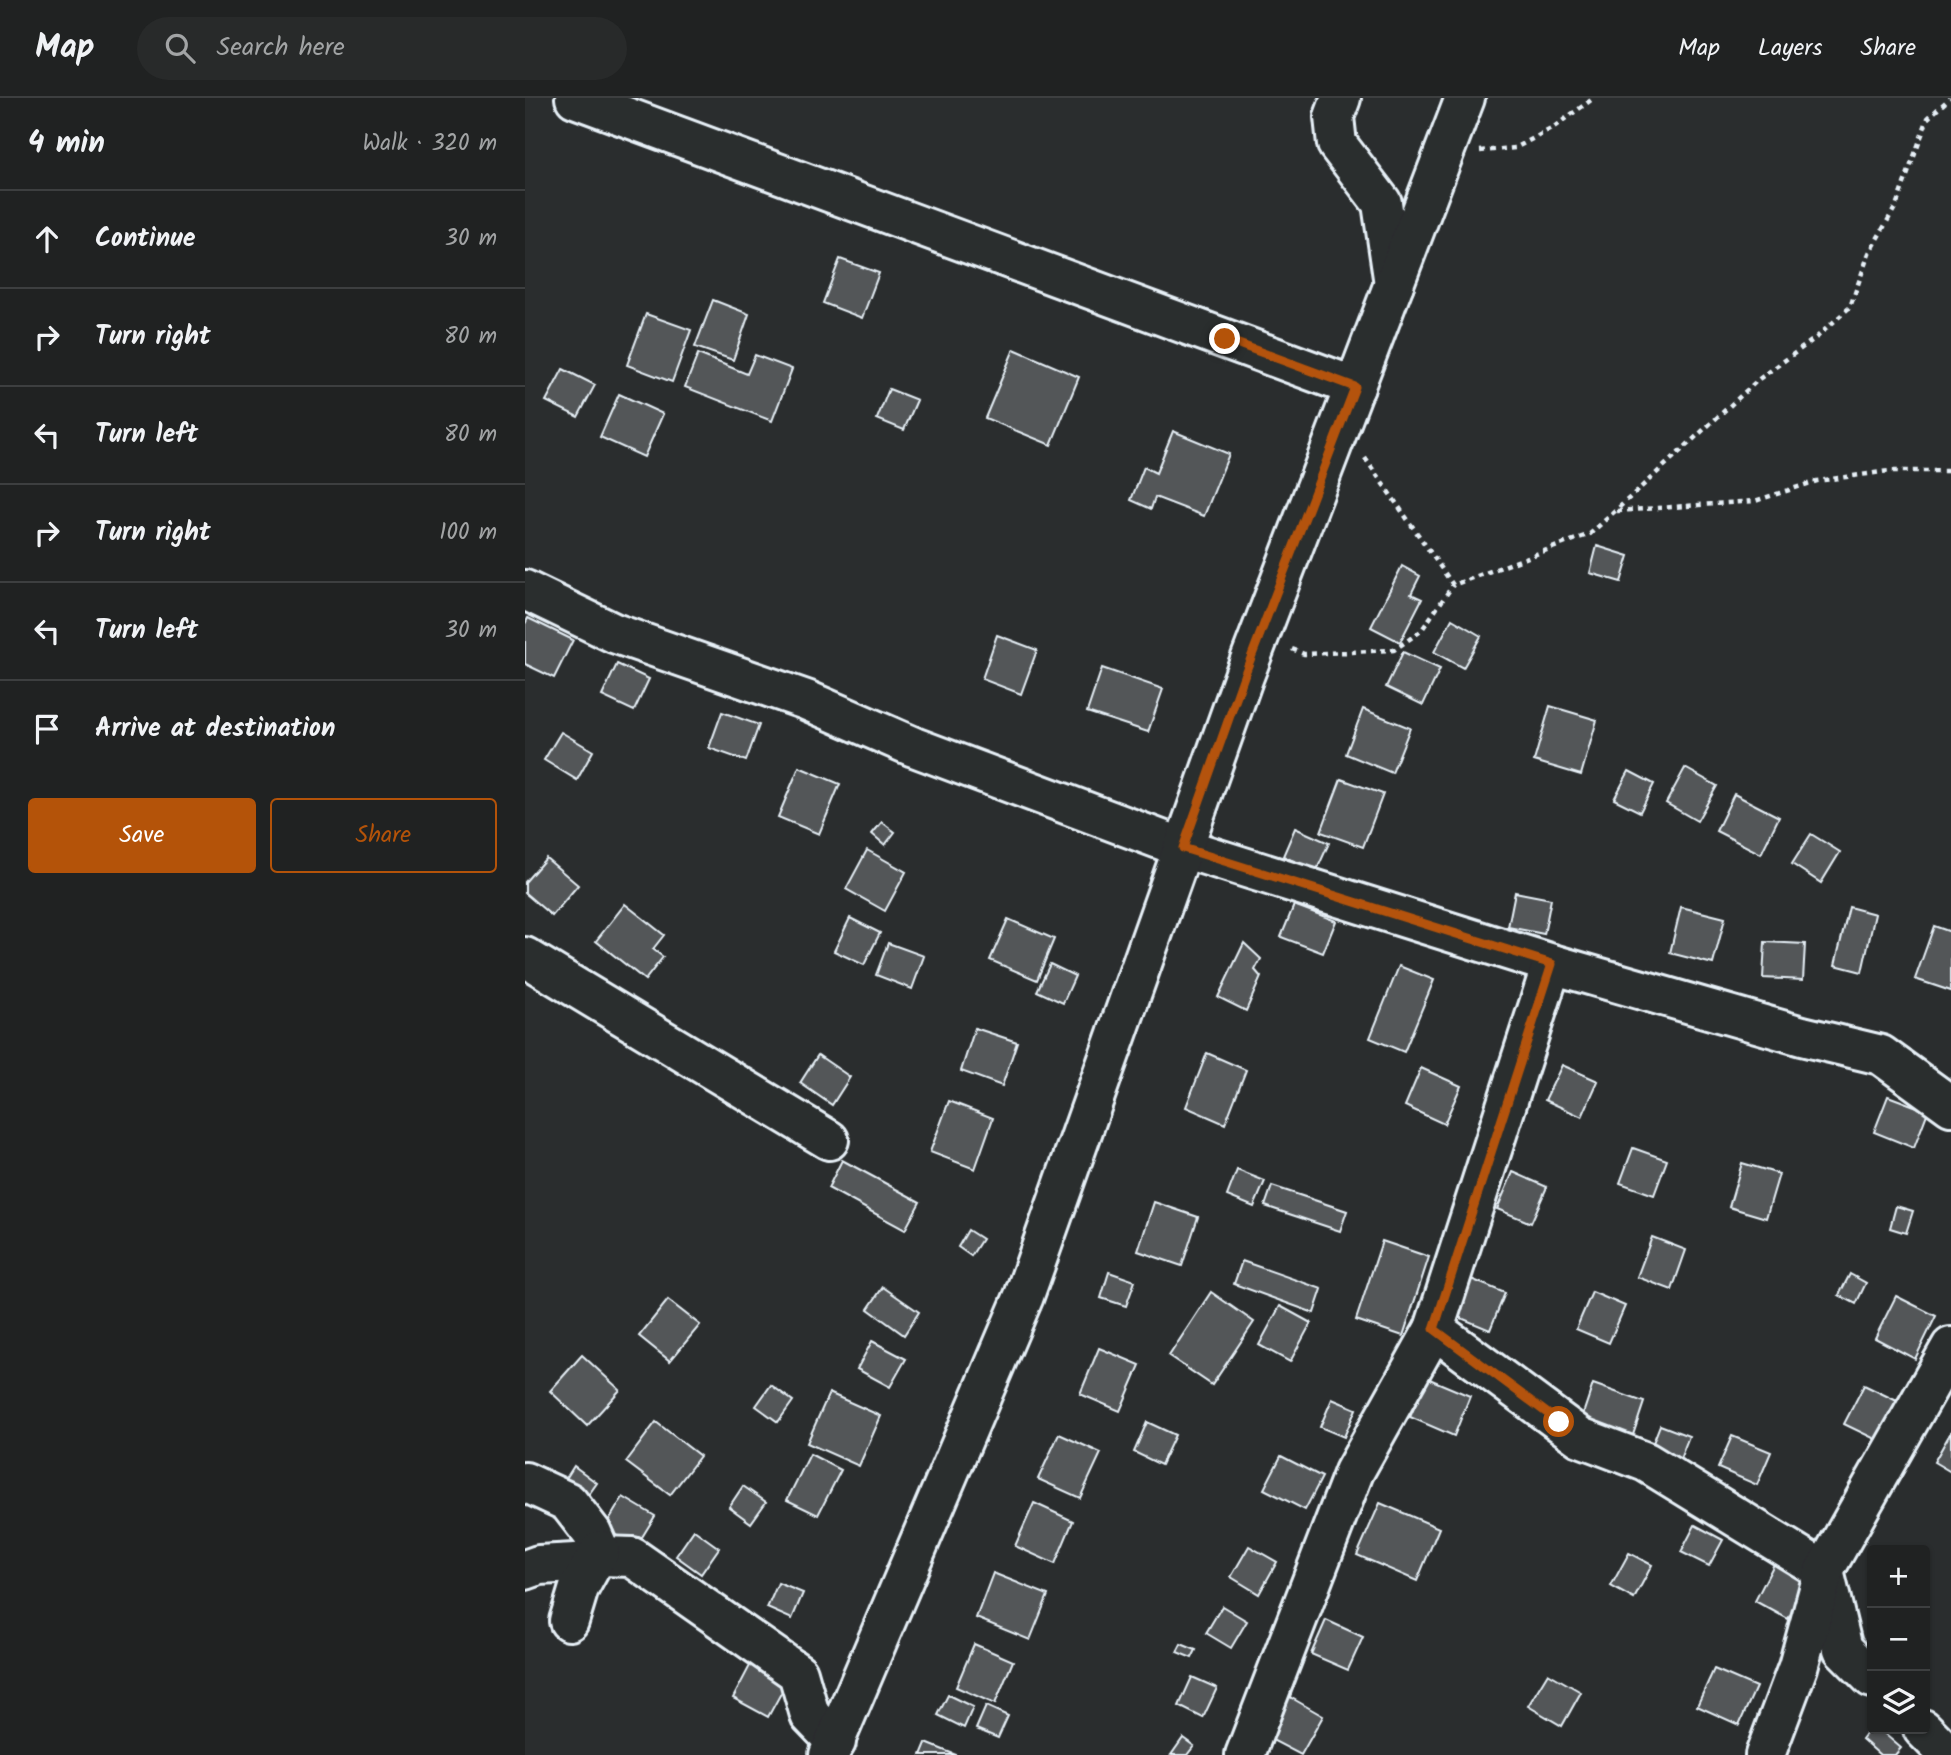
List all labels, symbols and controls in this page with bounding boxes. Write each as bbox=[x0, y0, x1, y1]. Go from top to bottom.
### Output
search box bbox=[137, 17, 627, 80]
text: Map bbox=[35, 22, 95, 75]
text: Search here bbox=[217, 27, 345, 69]
icon: search bbox=[161, 29, 199, 67]
text: Map bbox=[1678, 29, 1720, 68]
text: Layers bbox=[1758, 29, 1822, 68]
text: Share bbox=[1860, 29, 1916, 68]
text: 4 min bbox=[28, 120, 105, 168]
text: Walk · 320 m bbox=[362, 126, 497, 162]
text: Continue bbox=[95, 218, 196, 260]
icon: ahead bbox=[28, 220, 66, 258]
text: 30 m bbox=[445, 221, 497, 257]
text: Turn right bbox=[95, 316, 211, 358]
icon: right bbox=[28, 318, 66, 356]
text: 80 m bbox=[444, 319, 497, 355]
route end bbox=[1209, 323, 1240, 354]
text: Turn left bbox=[95, 414, 198, 456]
icon: left bbox=[28, 416, 66, 454]
text: 80 m bbox=[444, 417, 497, 453]
text: Turn right bbox=[95, 512, 211, 554]
icon: right bbox=[28, 514, 66, 552]
text: 100 m bbox=[439, 515, 497, 551]
text: Turn left bbox=[95, 610, 198, 652]
icon: left bbox=[28, 612, 66, 650]
text: 30 m bbox=[445, 613, 497, 649]
text: Arrive at destination bbox=[95, 708, 335, 750]
icon: arrive bbox=[28, 710, 66, 748]
button: Save bbox=[28, 798, 256, 873]
button: Share bbox=[270, 798, 497, 873]
route start bbox=[1543, 1406, 1574, 1437]
map controls bbox=[1867, 1545, 1930, 1734]
button: + bbox=[1867, 1545, 1930, 1608]
button: − bbox=[1867, 1608, 1930, 1671]
button: layers bbox=[1867, 1671, 1930, 1734]

